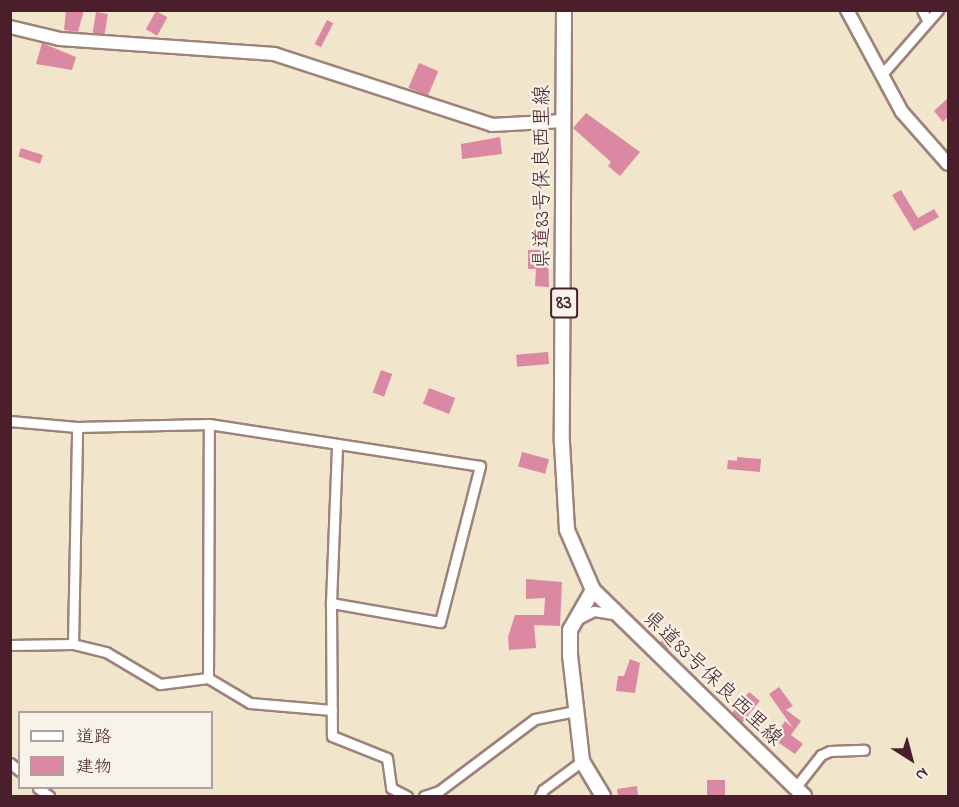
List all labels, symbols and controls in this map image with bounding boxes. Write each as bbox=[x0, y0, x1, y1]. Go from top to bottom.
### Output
street label: 県道83号保良西里線 bbox=[530, 85, 556, 269]
road number: 83 bbox=[549, 286, 579, 320]
street label: 県道83号保良西里線 bbox=[637, 606, 787, 752]
legend bbox=[18, 711, 213, 789]
text: 道路 bbox=[76, 725, 112, 751]
north arrow bbox=[881, 729, 941, 789]
text: 建物 bbox=[76, 755, 112, 781]
text: N bbox=[910, 761, 933, 786]

